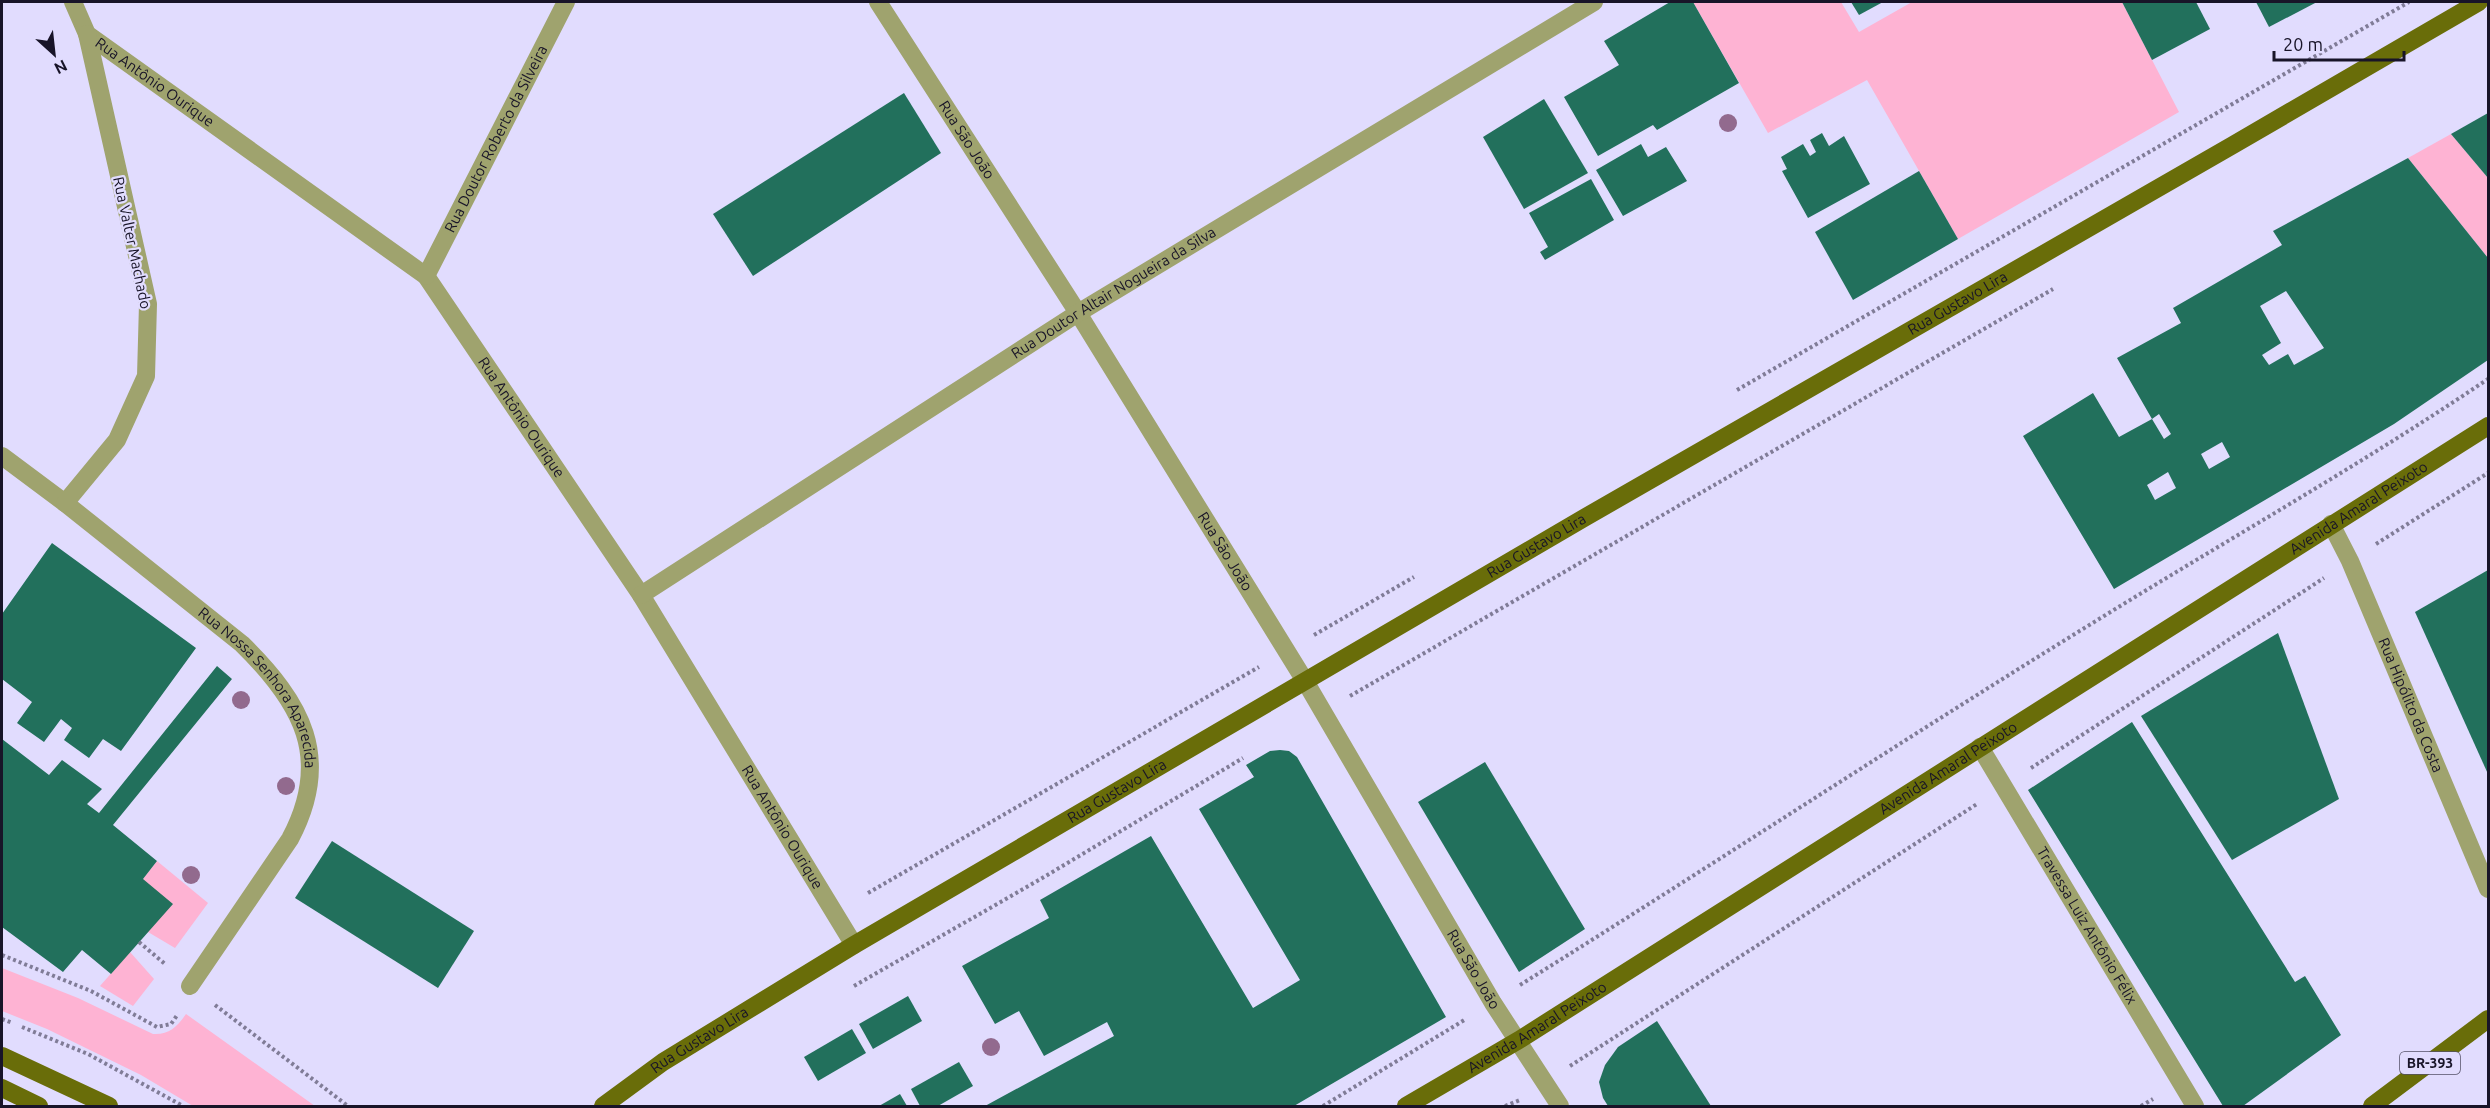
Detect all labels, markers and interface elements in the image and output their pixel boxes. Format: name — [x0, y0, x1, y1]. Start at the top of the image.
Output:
north arrow — [24, 24, 84, 84]
scale bar — [2274, 24, 2404, 62]
street label: Rua Antônio Ourique — [92, 34, 218, 130]
text: 20 m — [2283, 34, 2323, 54]
street label: Rua Doutor Roberto da Silveira — [441, 42, 550, 235]
text: N — [51, 57, 70, 78]
street label: Rua São João — [936, 97, 999, 182]
street label: Rua Valter Machado — [110, 175, 155, 311]
street label: Rua Doutor Altair Nogueira da Silva — [1008, 223, 1219, 362]
street label: Rua Gustavo Lira — [1905, 268, 2010, 338]
street label: Rua Antônio Ourique — [475, 354, 568, 481]
street label: Avenida Amaral Peixoto — [2286, 457, 2431, 557]
street label: Rua São João — [1195, 509, 1256, 594]
street label: Rua Gustavo Lira — [1484, 510, 1589, 581]
street label: Rua Nossa Senhora Aparecida — [195, 604, 319, 768]
street label: Rua Hipólito da Costa — [2375, 635, 2447, 775]
street label: Avenida Amaral Peixoto — [1876, 718, 2020, 818]
street label: Rua Gustavo Lira — [1064, 755, 1169, 826]
street label: Rua Antônio Ourique — [739, 762, 827, 892]
street label: Travessa Luiz Antônio Félix — [2034, 844, 2141, 1007]
street label: Rua São João — [1444, 926, 1504, 1012]
street label: Avenida Amaral Peixoto — [1465, 978, 1610, 1076]
street label: Rua Gustavo Lira — [647, 1003, 751, 1076]
road number: BR-393 — [2400, 1052, 2460, 1074]

